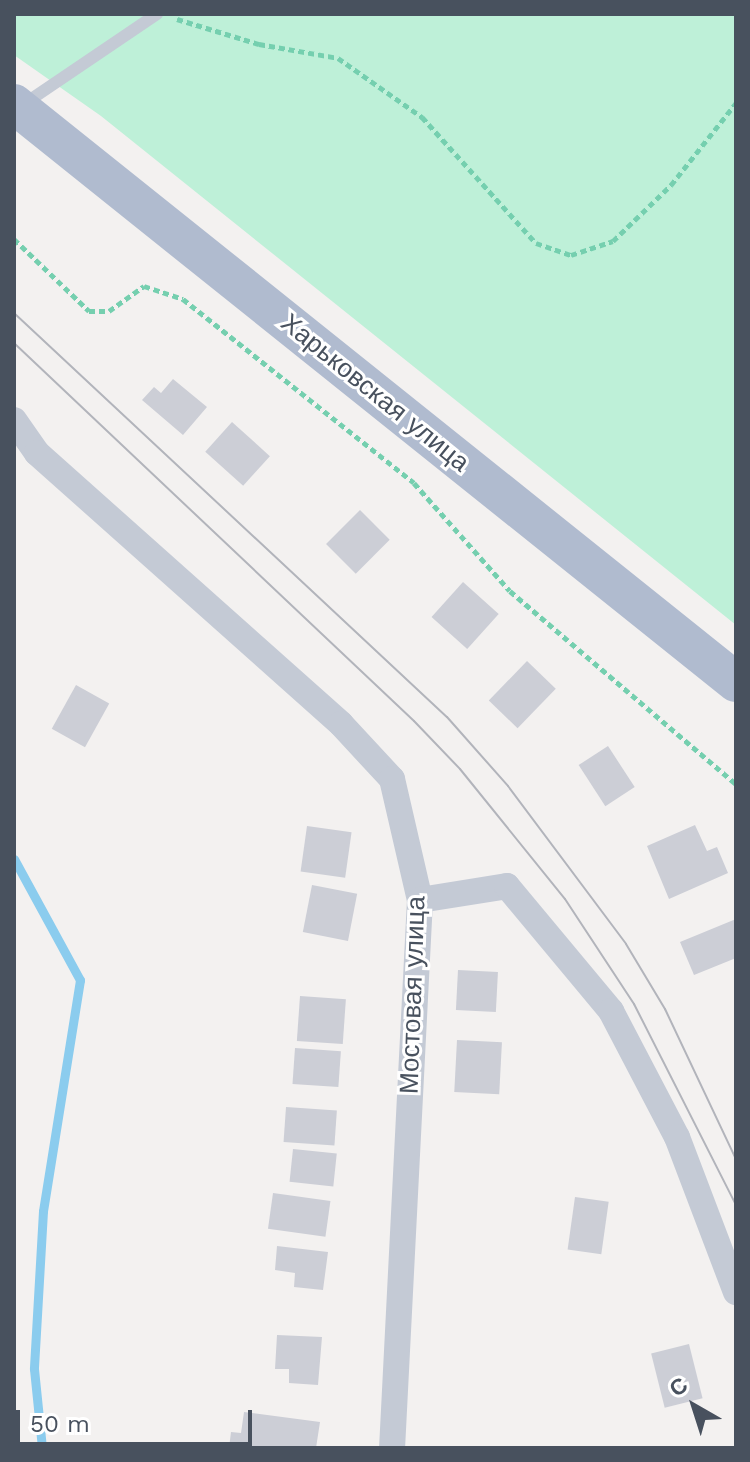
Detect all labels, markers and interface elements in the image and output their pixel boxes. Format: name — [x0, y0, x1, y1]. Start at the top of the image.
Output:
street label: Харьковская улица — [275, 307, 475, 479]
street label: Мостовая улица — [394, 896, 432, 1094]
north arrow — [654, 1366, 734, 1446]
text: С — [665, 1372, 693, 1402]
scale bar — [20, 1394, 256, 1444]
text: 50 m — [30, 1410, 90, 1438]

